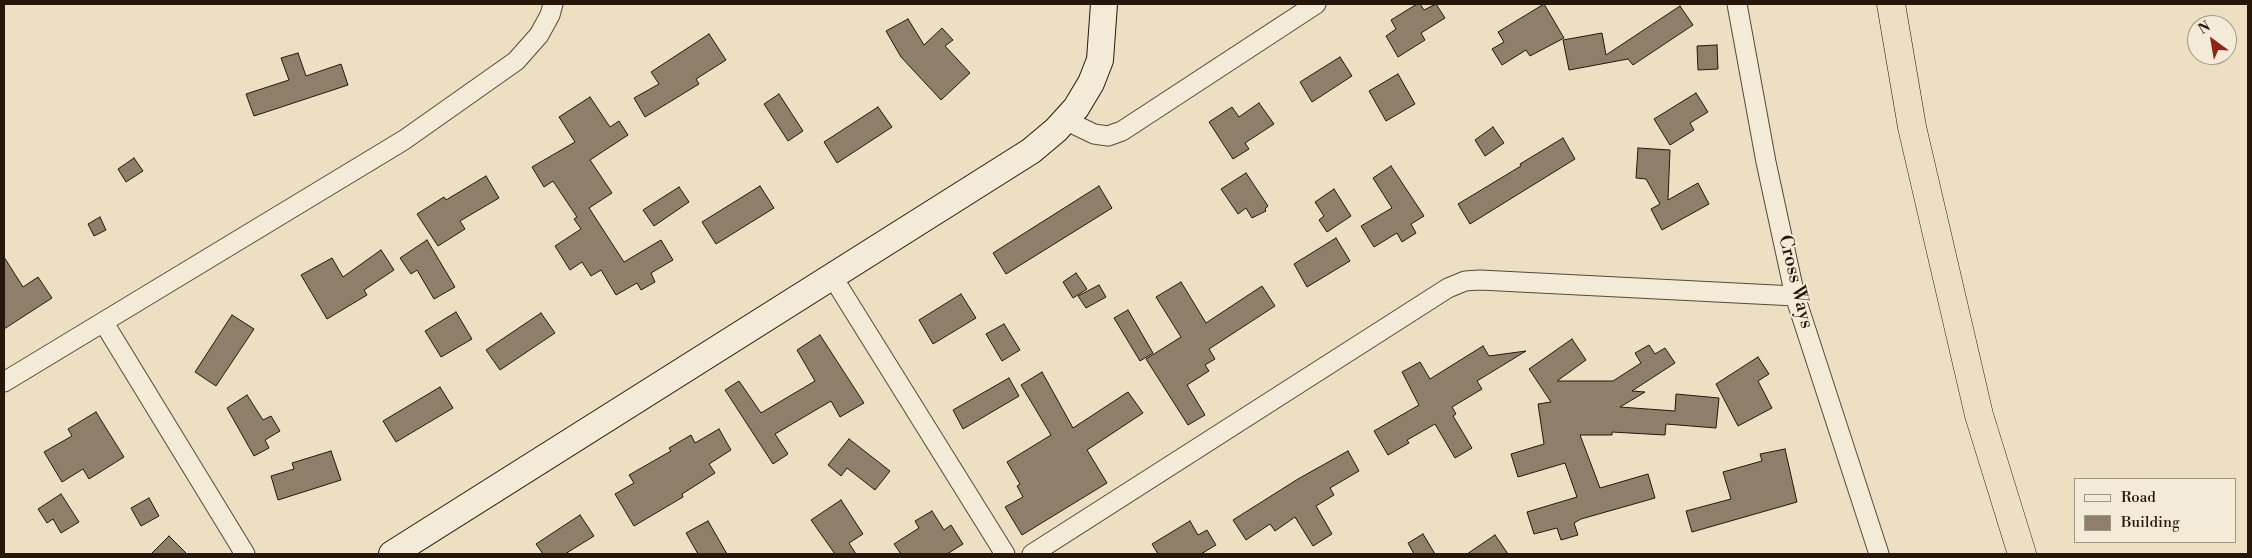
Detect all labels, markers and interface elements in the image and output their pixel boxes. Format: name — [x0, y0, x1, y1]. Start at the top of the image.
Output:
north arrow — [2187, 15, 2237, 65]
text: N — [2195, 18, 2214, 39]
street label: Cross Ways — [1772, 233, 1818, 331]
legend — [2074, 478, 2237, 543]
text: Road — [2121, 488, 2156, 507]
text: Building — [2121, 513, 2180, 532]

